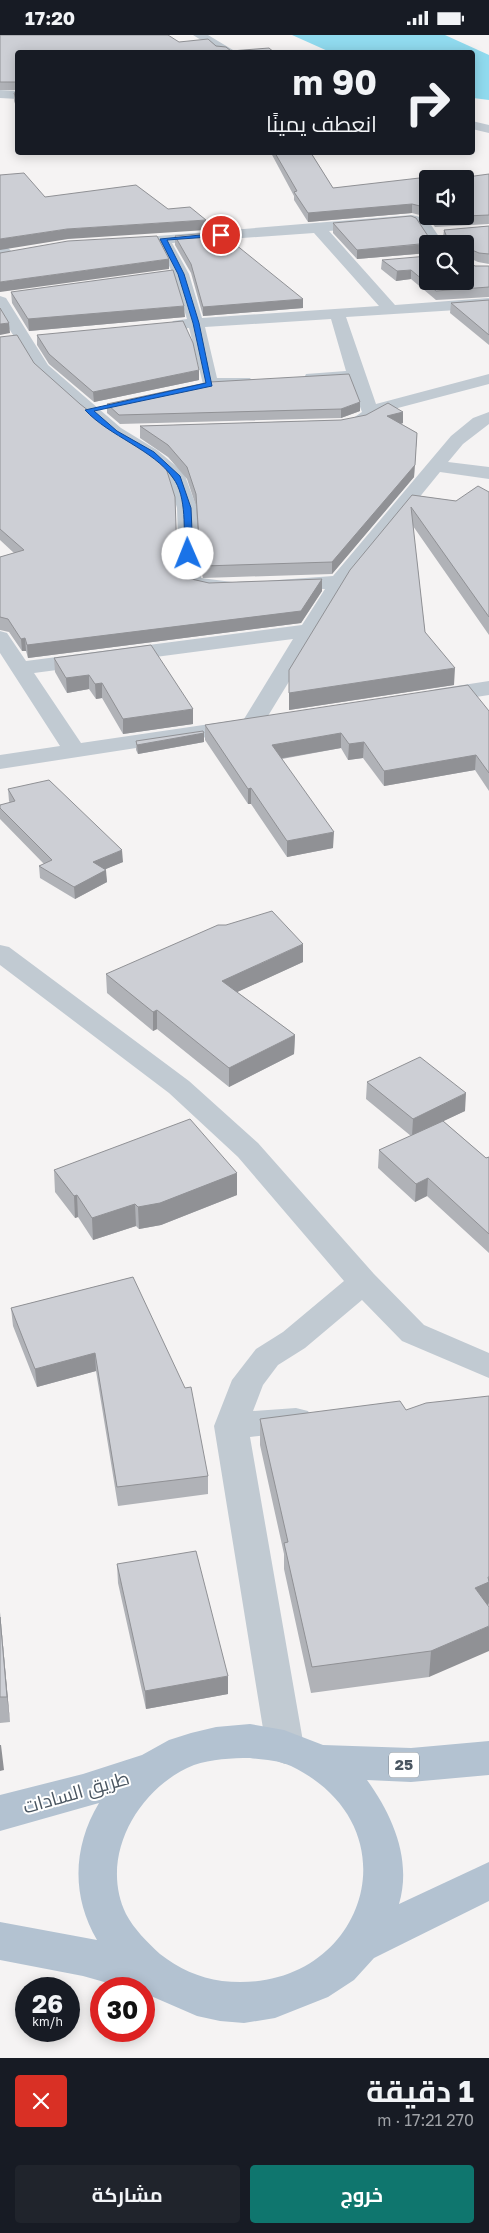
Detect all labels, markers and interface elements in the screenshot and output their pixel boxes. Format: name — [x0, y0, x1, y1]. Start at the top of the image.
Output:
text: 17:20 — [25, 6, 75, 29]
text: 90 m — [293, 61, 377, 103]
icon: right — [395, 70, 460, 135]
text: انعطف يمينًا — [266, 110, 377, 137]
map controls — [419, 170, 474, 290]
button: sound — [419, 170, 474, 225]
pin — [200, 214, 242, 256]
icon: arrive — [207, 221, 235, 249]
button: search — [419, 235, 474, 290]
position arrow — [161, 527, 213, 579]
road number: 25 — [389, 1753, 419, 1777]
street label: طريق السادات — [20, 1765, 132, 1820]
speed limit sign: 30 — [90, 1977, 155, 2042]
text: 26 — [32, 1988, 63, 2019]
text: km/h — [32, 2014, 63, 2029]
text: 1 دقيقة — [366, 2073, 474, 2109]
button: close — [15, 2075, 67, 2127]
text: 270 m · 17:21 — [377, 2110, 474, 2130]
button: مشاركة — [15, 2165, 240, 2223]
button: خروج — [250, 2165, 474, 2223]

